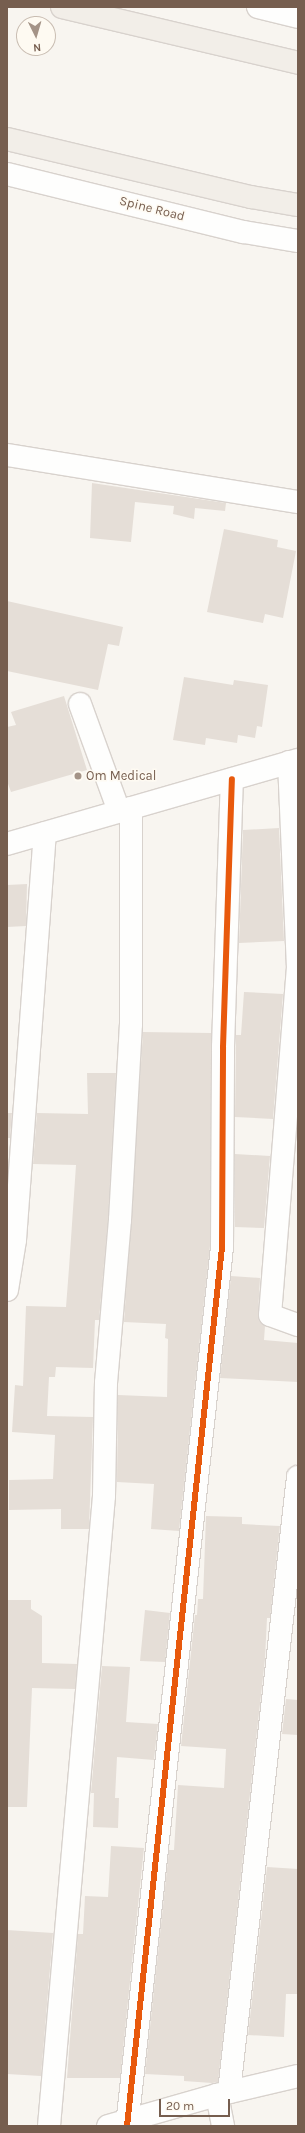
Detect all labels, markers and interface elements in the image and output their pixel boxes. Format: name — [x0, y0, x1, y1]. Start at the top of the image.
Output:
north arrow — [16, 16, 56, 56]
text: N — [33, 41, 42, 54]
street label: Spine Road — [118, 193, 186, 225]
place label: Om Medical — [86, 768, 156, 784]
marker: Om Medical — [73, 771, 83, 781]
scale bar — [161, 2091, 232, 2117]
text: 20 m — [166, 2099, 194, 2113]

